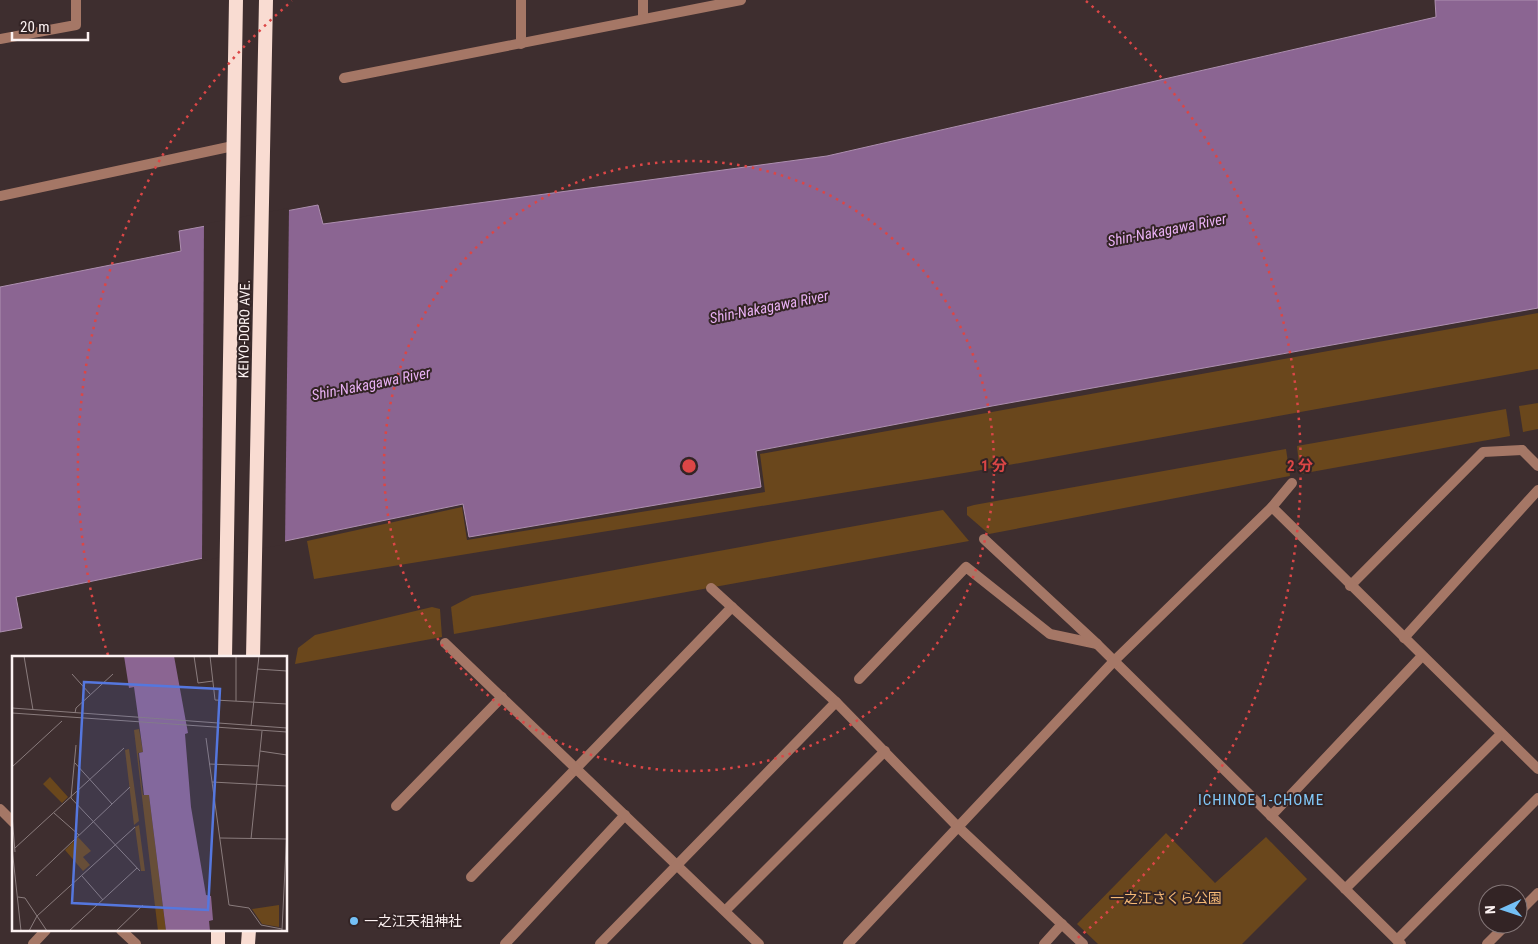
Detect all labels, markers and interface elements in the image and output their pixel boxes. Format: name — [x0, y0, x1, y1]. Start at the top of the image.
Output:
scale bar — [12, 10, 89, 42]
text: 20 m — [20, 18, 50, 36]
water label: Shin-Nakagawa River — [1106, 210, 1228, 250]
street label: KEIYO-DORO AVE. — [235, 280, 253, 378]
water label: Shin-Nakagawa River — [708, 287, 830, 327]
water label: Shin-Nakagawa River — [310, 364, 432, 404]
centre of rings — [680, 457, 698, 475]
text: 1 分 — [981, 457, 1007, 475]
text: 2 分 — [1287, 457, 1313, 475]
inset map — [12, 656, 288, 932]
district label: ICHINOE 1-CHOME — [1198, 791, 1324, 809]
north arrow — [1478, 884, 1528, 934]
park label: 一之江さくら公園 — [1110, 890, 1222, 906]
text: N — [1482, 905, 1498, 914]
place label: 一之江天祖神社 — [364, 913, 462, 929]
marker: 一之江天祖神社 — [348, 915, 360, 927]

